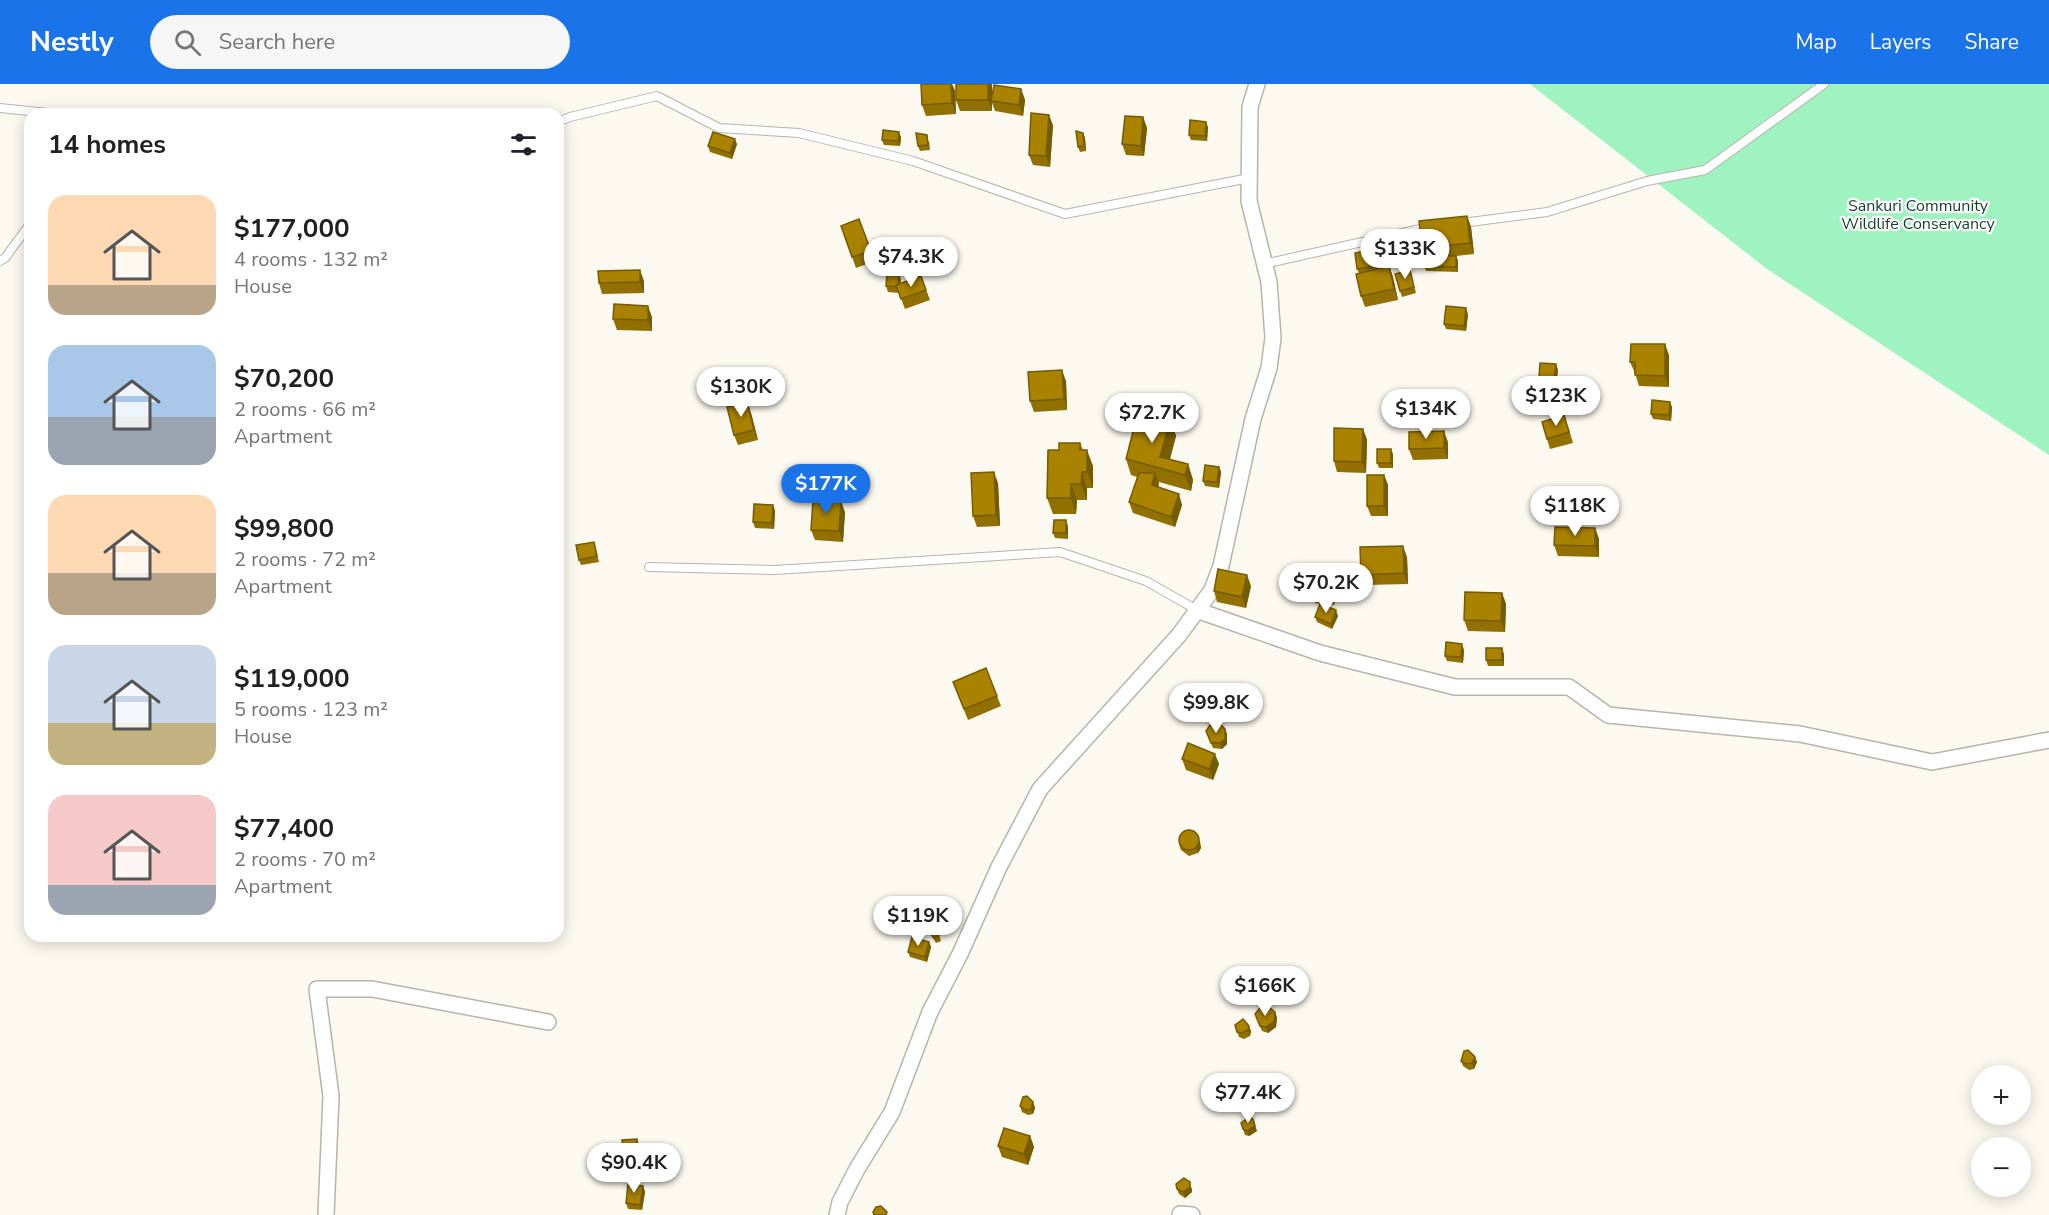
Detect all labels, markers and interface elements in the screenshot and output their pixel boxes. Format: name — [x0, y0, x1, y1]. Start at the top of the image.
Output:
search box — [150, 15, 570, 69]
text: Nestly — [30, 23, 114, 61]
icon: search — [171, 26, 204, 59]
text: Search here — [219, 27, 335, 57]
text: Map — [1795, 28, 1837, 56]
text: Layers — [1870, 28, 1931, 56]
text: Share — [1964, 28, 2019, 56]
text: 14 homes — [48, 127, 166, 162]
icon: filters — [507, 128, 540, 161]
park label: Sankuri Community Wildlife Conservancy — [1841, 195, 1995, 235]
text: $177,000 — [234, 211, 350, 246]
icon: home — [96, 219, 168, 291]
pin: $133K — [1363, 229, 1447, 280]
text: $133K — [1374, 235, 1436, 262]
pin: $74.3K — [862, 237, 960, 288]
text: $74.3K — [878, 243, 944, 270]
text: 4 rooms · 132 m² — [234, 246, 388, 273]
text: House — [234, 273, 292, 300]
text: $70,200 — [234, 361, 334, 396]
pin: $130K — [699, 367, 783, 418]
icon: home — [96, 369, 168, 441]
text: $130K — [710, 373, 772, 400]
pin: $123K — [1514, 376, 1598, 427]
text: $123K — [1525, 382, 1587, 409]
pin: $134K — [1384, 389, 1468, 440]
pin: $72.7K — [1103, 393, 1201, 444]
text: $134K — [1395, 395, 1457, 422]
text: 2 rooms · 66 m² — [234, 396, 376, 423]
text: $72.7K — [1119, 399, 1185, 426]
text: Apartment — [234, 423, 332, 450]
pin: $177K — [784, 464, 868, 515]
text: $177K — [795, 470, 857, 497]
pin: $118K — [1533, 486, 1617, 537]
text: $118K — [1544, 492, 1606, 519]
text: $99,800 — [234, 511, 334, 546]
icon: home — [96, 519, 168, 591]
text: 2 rooms · 72 m² — [234, 546, 376, 573]
pin: $70.2K — [1277, 563, 1375, 614]
text: $70.2K — [1293, 569, 1359, 596]
text: Apartment — [234, 573, 332, 600]
text: $119,000 — [234, 661, 350, 696]
icon: home — [96, 669, 168, 741]
pin: $99.8K — [1167, 683, 1265, 734]
text: $99.8K — [1183, 689, 1249, 716]
text: 5 rooms · 123 m² — [234, 696, 388, 723]
text: House — [234, 723, 292, 750]
text: $77,400 — [234, 811, 334, 846]
icon: home — [96, 819, 168, 891]
text: 2 rooms · 70 m² — [234, 846, 376, 873]
text: Apartment — [234, 873, 332, 900]
pin: $119K — [876, 896, 960, 947]
text: $119K — [887, 902, 949, 929]
pin: $166K — [1223, 966, 1307, 1017]
text: $166K — [1234, 972, 1296, 999]
map controls — [1971, 1065, 2031, 1197]
button: + — [1971, 1065, 2031, 1125]
pin: $77.4K — [1199, 1073, 1297, 1124]
text: $77.4K — [1215, 1079, 1281, 1106]
button: − — [1971, 1137, 2031, 1197]
pin: $90.4K — [585, 1143, 683, 1194]
text: $90.4K — [601, 1149, 667, 1176]

